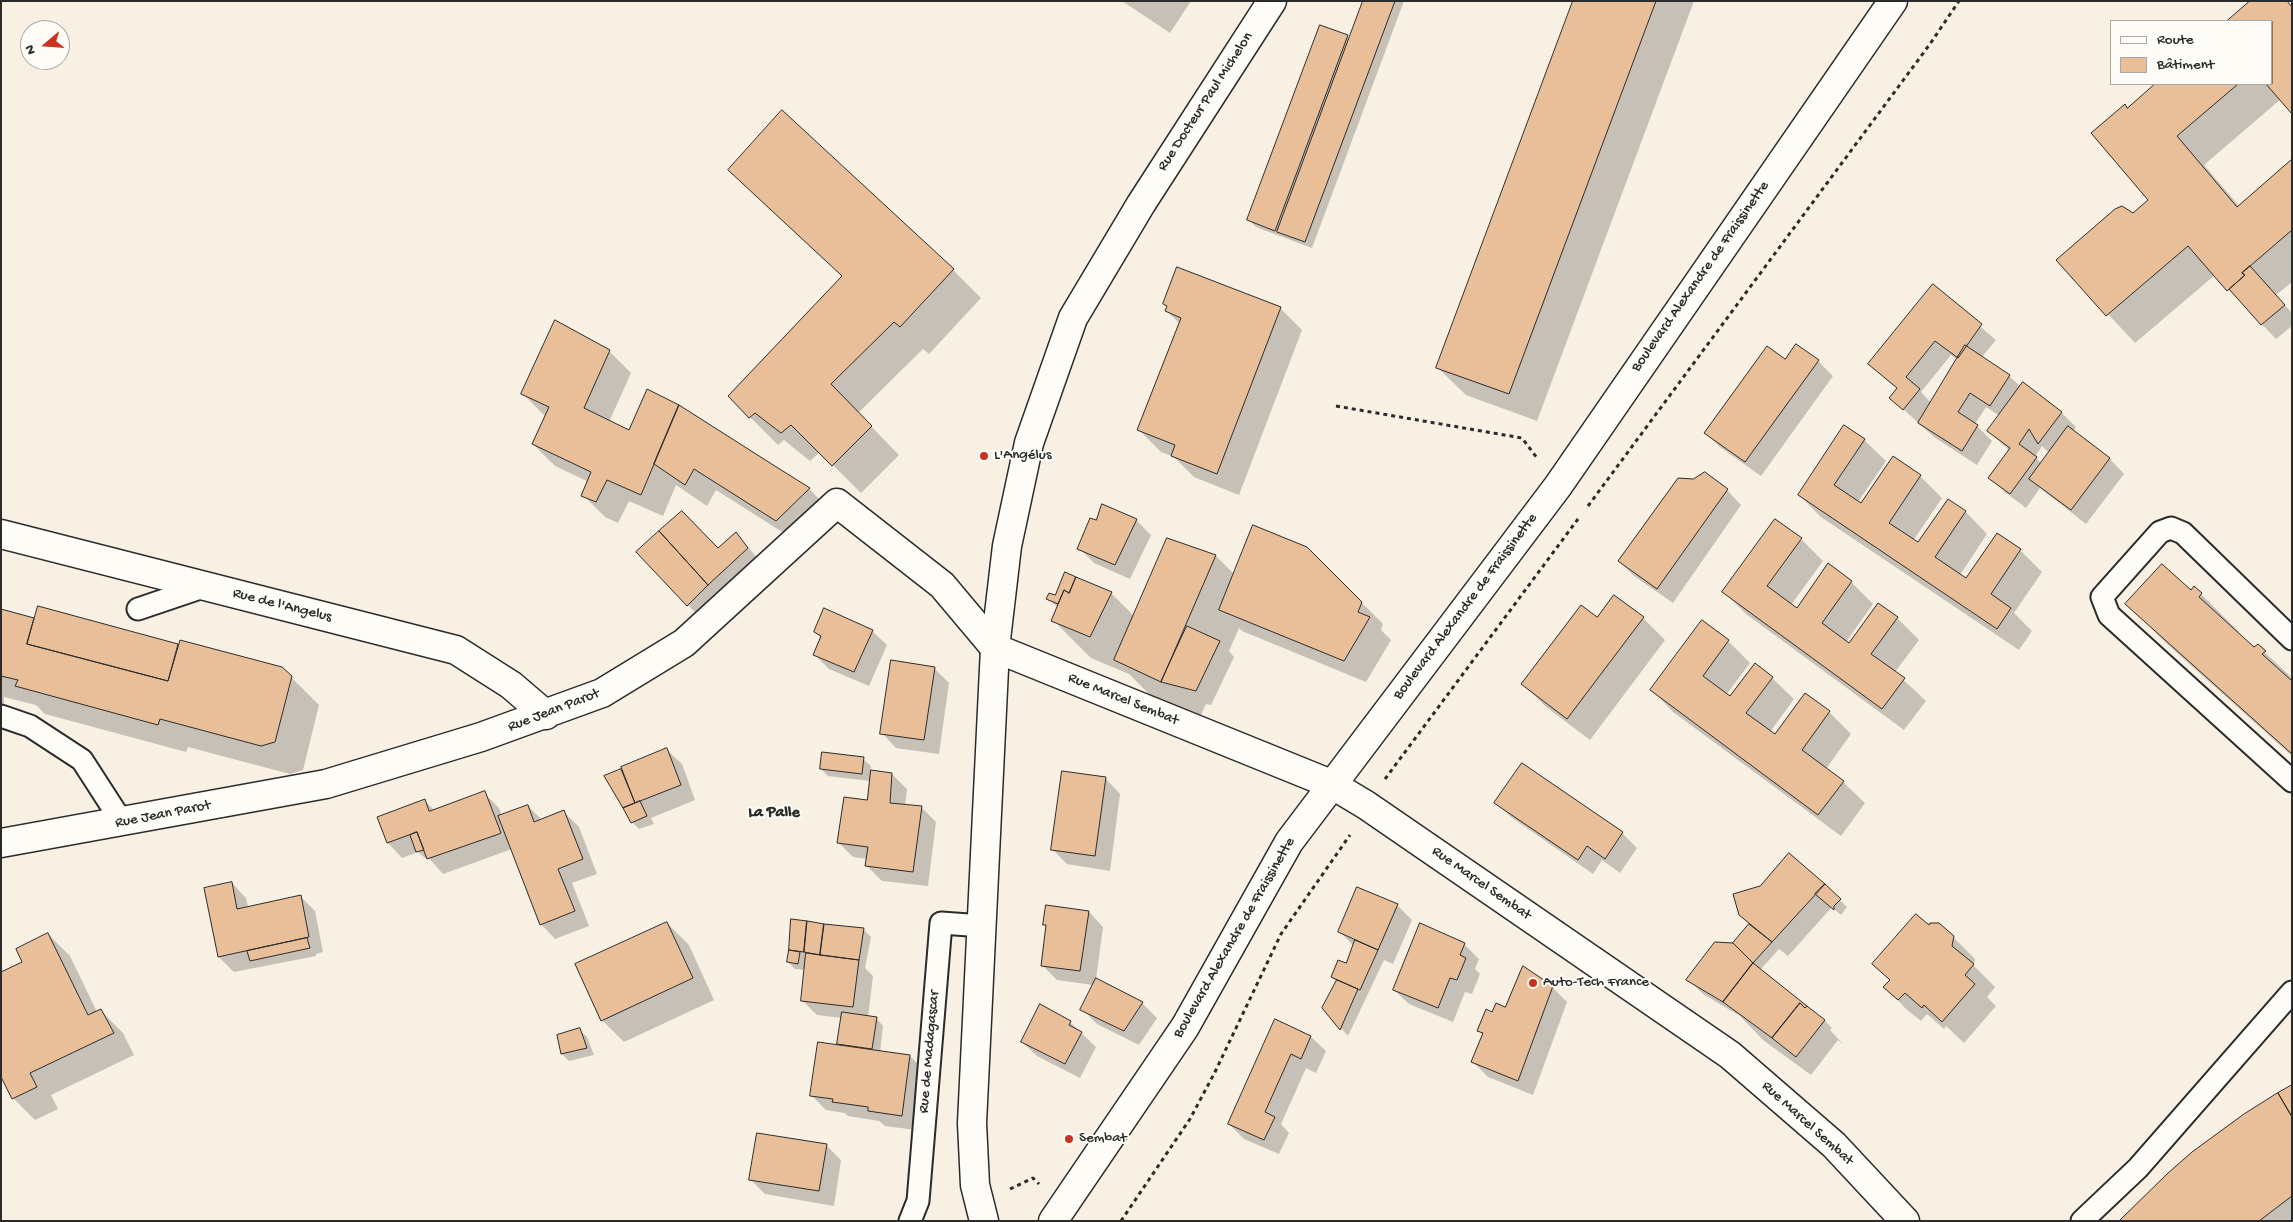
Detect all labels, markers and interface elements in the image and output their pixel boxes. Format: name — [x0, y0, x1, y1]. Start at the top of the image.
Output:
north arrow — [20, 20, 70, 70]
legend — [2110, 20, 2273, 85]
street label: Rue Docteur Paul Michelon — [1154, 29, 1258, 175]
text: Route — [2157, 31, 2194, 49]
text: N — [22, 43, 41, 56]
text: Bâtiment — [2157, 56, 2214, 74]
street label: Boulevard Alexandre de Fraissinette — [1628, 178, 1774, 376]
place label: L'Angélus — [994, 447, 1051, 465]
marker: L'Angélus — [978, 450, 990, 462]
street label: Boulevard Alexandre de Fraissinette — [1390, 510, 1542, 704]
street label: Rue de l'Angelus — [231, 585, 333, 627]
street label: Rue Marcel Sembat — [1065, 670, 1181, 730]
street label: Rue Jean Parot — [506, 685, 602, 737]
street label: Rue Jean Parot — [114, 797, 212, 833]
district label: La Palle — [748, 804, 800, 824]
street label: Boulevard Alexandre de Fraissinette — [1170, 835, 1300, 1041]
street label: Rue Marcel Sembat — [1428, 843, 1534, 925]
place label: Auto-Tech France — [1543, 974, 1649, 992]
marker: Auto-Tech France — [1527, 977, 1539, 989]
street label: Rue de Madagascar — [916, 990, 944, 1114]
street label: Rue Marcel Sembat — [1757, 1078, 1857, 1170]
place label: Sembat — [1079, 1130, 1127, 1148]
marker: Sembat — [1063, 1133, 1075, 1145]

